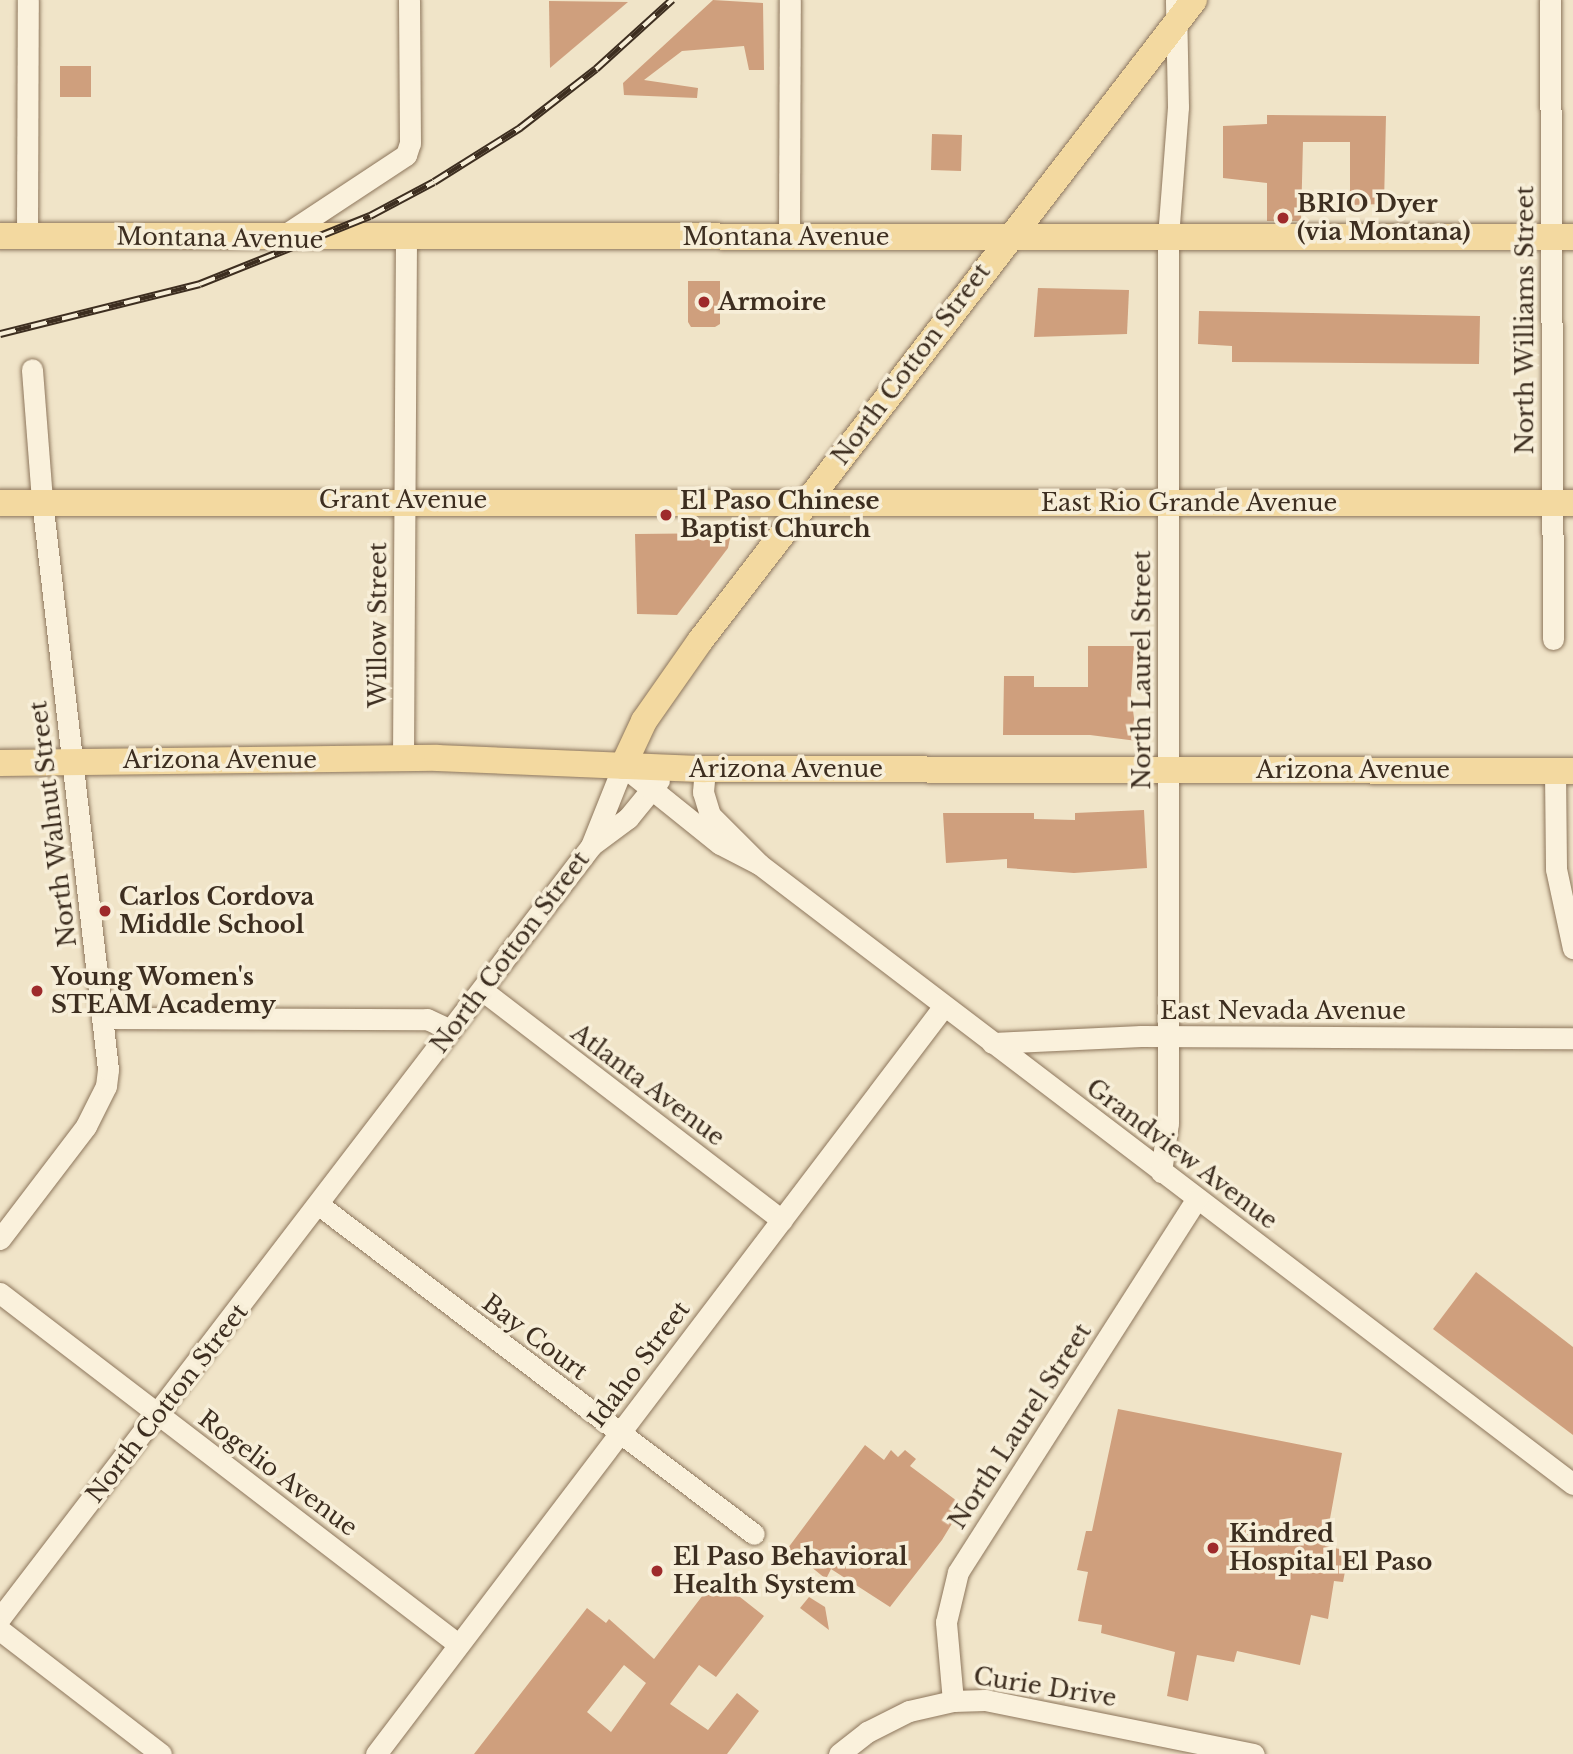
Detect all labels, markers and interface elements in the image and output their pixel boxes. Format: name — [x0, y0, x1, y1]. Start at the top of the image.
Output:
street label: North Williams Street — [1511, 185, 1539, 455]
place label: BRIO Dyer (via Montana) — [1297, 190, 1471, 246]
marker: BRIO Dyer (via Montana) — [1275, 210, 1291, 226]
street label: Montana Avenue — [116, 222, 324, 254]
street label: Montana Avenue — [682, 223, 890, 251]
street label: North Cotton Street — [826, 258, 996, 470]
place label: Armoire — [718, 288, 826, 316]
marker: Armoire — [696, 294, 712, 310]
street label: Grant Avenue — [318, 486, 488, 514]
place label: El Paso Chinese Baptist Church — [680, 487, 880, 543]
street label: East Rio Grande Avenue — [1040, 489, 1338, 517]
marker: El Paso Chinese Baptist Church — [658, 507, 674, 523]
street label: Willow Street — [364, 542, 392, 708]
street label: North Laurel Street — [1128, 550, 1156, 790]
street label: North Walnut Street — [24, 699, 82, 949]
street label: Arizona Avenue — [122, 746, 318, 774]
street label: Arizona Avenue — [688, 755, 884, 783]
street label: Arizona Avenue — [1255, 756, 1451, 784]
street label: North Cotton Street — [425, 846, 595, 1058]
place label: Carlos Cordova Middle School — [119, 883, 314, 939]
marker: Carlos Cordova Middle School — [97, 903, 113, 919]
place label: Young Women's STEAM Academy — [51, 963, 277, 1019]
marker: Young Women's STEAM Academy — [29, 983, 45, 999]
street label: East Nevada Avenue — [1159, 997, 1407, 1025]
street label: Atlanta Avenue — [565, 1018, 731, 1152]
street label: Grandview Avenue — [1080, 1072, 1284, 1236]
street label: Bay Court — [476, 1288, 594, 1386]
street label: Idaho Street — [582, 1295, 696, 1433]
street label: North Cotton Street — [80, 1298, 254, 1508]
street label: North Laurel Street — [943, 1318, 1097, 1534]
street label: Rogelio Avenue — [193, 1404, 363, 1542]
place label: Kindred Hospital El Paso — [1229, 1520, 1432, 1576]
marker: Kindred Hospital El Paso — [1203, 1538, 1223, 1558]
place label: El Paso Behavioral Health System — [673, 1543, 908, 1599]
marker: El Paso Behavioral Health System — [647, 1561, 667, 1581]
street label: Curie Drive — [972, 1661, 1118, 1713]

